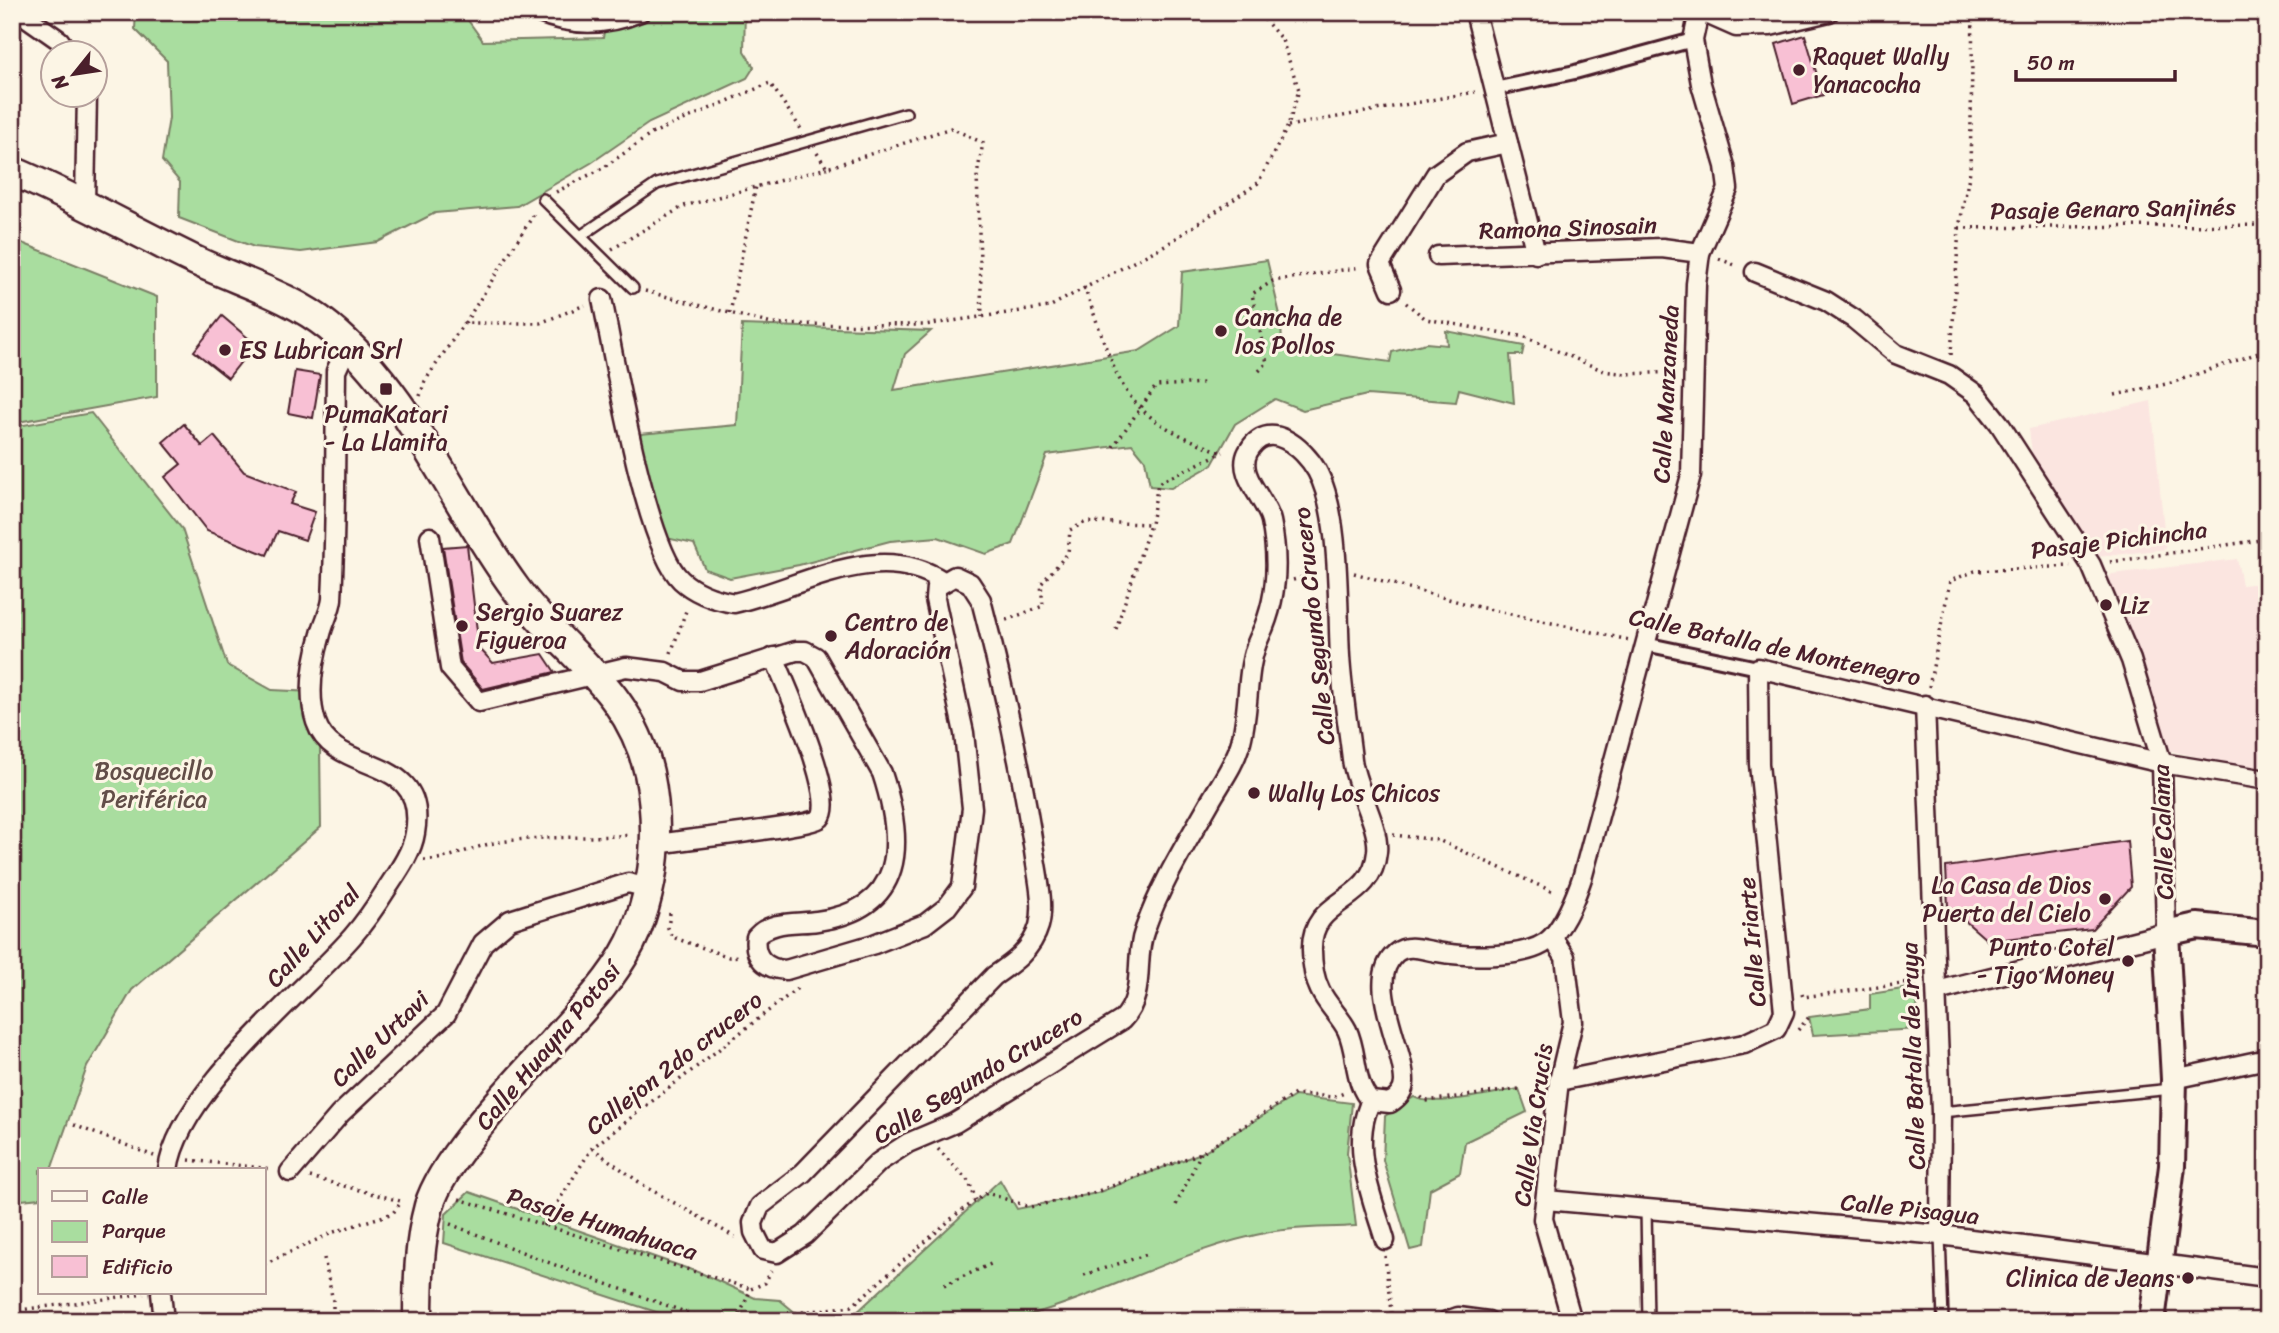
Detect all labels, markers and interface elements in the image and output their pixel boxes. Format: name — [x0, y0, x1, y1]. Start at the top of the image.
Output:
place label: Raquet Wally Yanacocha — [1813, 35, 1950, 105]
north arrow — [38, 38, 108, 108]
scale bar — [2016, 38, 2176, 82]
text: 50 m — [2027, 44, 2075, 82]
marker: Raquet Wally Yanacocha — [1791, 62, 1807, 78]
text: N — [42, 68, 78, 97]
street label: Pasaje Genaro Sanjinés — [1990, 186, 2236, 232]
street label: Ramona Sinosain — [1478, 204, 1658, 252]
place label: Cancha de los Pollos — [1235, 296, 1342, 366]
street label: Calle Manzaneda — [1640, 304, 1692, 484]
marker: Cancha de los Pollos — [1213, 323, 1229, 339]
place label: ES Lubrican Srl — [239, 329, 403, 371]
marker: ES Lubrican Srl — [217, 342, 233, 358]
marker: PumaKatari - La Llamita — [378, 381, 394, 397]
place label: PumaKatari - La Llamita — [324, 393, 449, 463]
street label: Calle Segundo Crucero — [1281, 505, 1347, 747]
street label: Pasaje Pichincha — [2028, 508, 2210, 572]
place label: Liz — [2120, 584, 2150, 626]
place label: Sergio Suarez Figueroa — [476, 591, 624, 661]
street label: Calle Batalla de Montenegro — [1625, 596, 1925, 698]
marker: Liz — [2098, 597, 2114, 613]
place label: Centro de Adoración — [844, 601, 951, 671]
marker: Sergio Suarez Figueroa — [454, 618, 470, 634]
marker: Centro de Adoración — [823, 628, 839, 644]
park label: Bosquecillo Periférica — [95, 750, 213, 820]
street label: Calle Calama — [2140, 763, 2186, 901]
place label: Wally Los Chicos — [1268, 772, 1441, 814]
marker: Wally Los Chicos — [1246, 785, 1262, 801]
place label: La Casa de Dios Puerta del Cielo — [1922, 864, 2091, 934]
street label: Calle Litoral — [255, 874, 372, 997]
street label: Calle Iriarte — [1725, 875, 1779, 1009]
marker: La Casa de Dios Puerta del Cielo — [2097, 891, 2113, 907]
place label: Punto Cotel - Tigo Money — [1976, 926, 2115, 996]
street label: Calle Batalla de Iruya — [1888, 941, 1938, 1170]
street label: Calle Huayna Potosí — [464, 949, 634, 1140]
marker: Punto Cotel - Tigo Money — [2120, 953, 2136, 969]
street label: Calle Urtavi — [320, 979, 441, 1098]
street label: Callejon 2do crucero — [576, 980, 772, 1146]
street label: Calle Segundo Crucero — [865, 996, 1091, 1156]
street label: Calle Via Crucis — [1501, 1041, 1565, 1209]
legend — [38, 1168, 266, 1294]
street label: Pasaje Humahuaca — [502, 1175, 703, 1273]
text: Calle — [102, 1178, 149, 1216]
street label: Calle Pisagua — [1839, 1181, 1981, 1237]
text: Parque — [102, 1212, 166, 1250]
text: Edificio — [102, 1248, 173, 1286]
place label: Clinica de Jeans — [2006, 1257, 2174, 1299]
marker: Clinica de Jeans — [2180, 1270, 2196, 1286]

